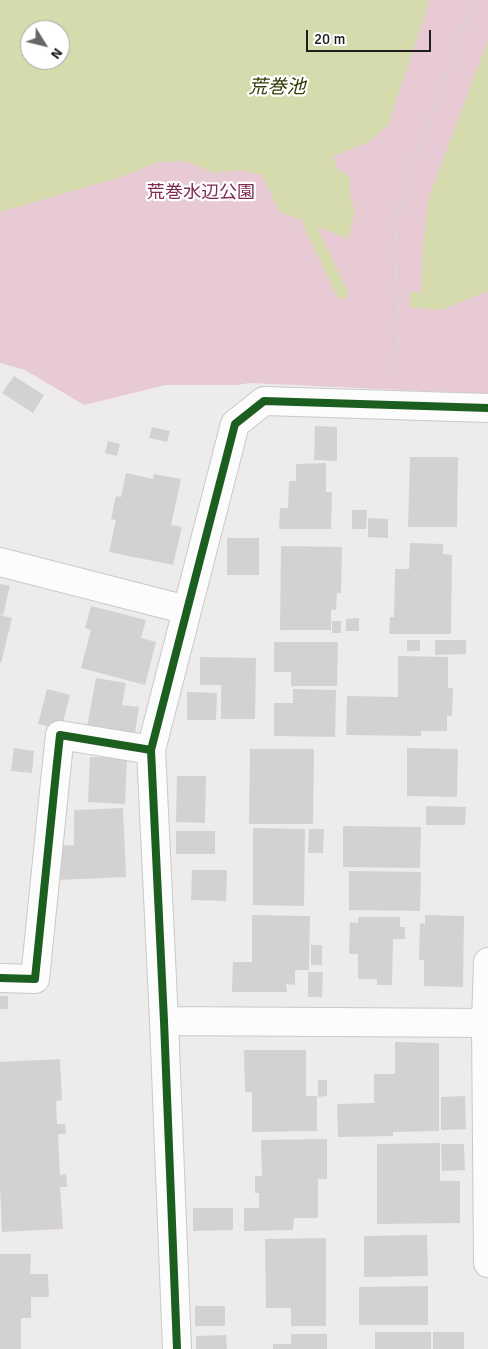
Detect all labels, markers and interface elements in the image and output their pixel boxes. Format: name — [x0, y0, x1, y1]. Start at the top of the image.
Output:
north arrow — [20, 20, 70, 70]
scale bar — [308, 20, 433, 52]
text: 20 m — [314, 30, 345, 48]
text: N — [47, 45, 66, 62]
water label: 荒巻池 — [249, 77, 305, 99]
park label: 荒巻水辺公園 — [147, 182, 255, 204]

